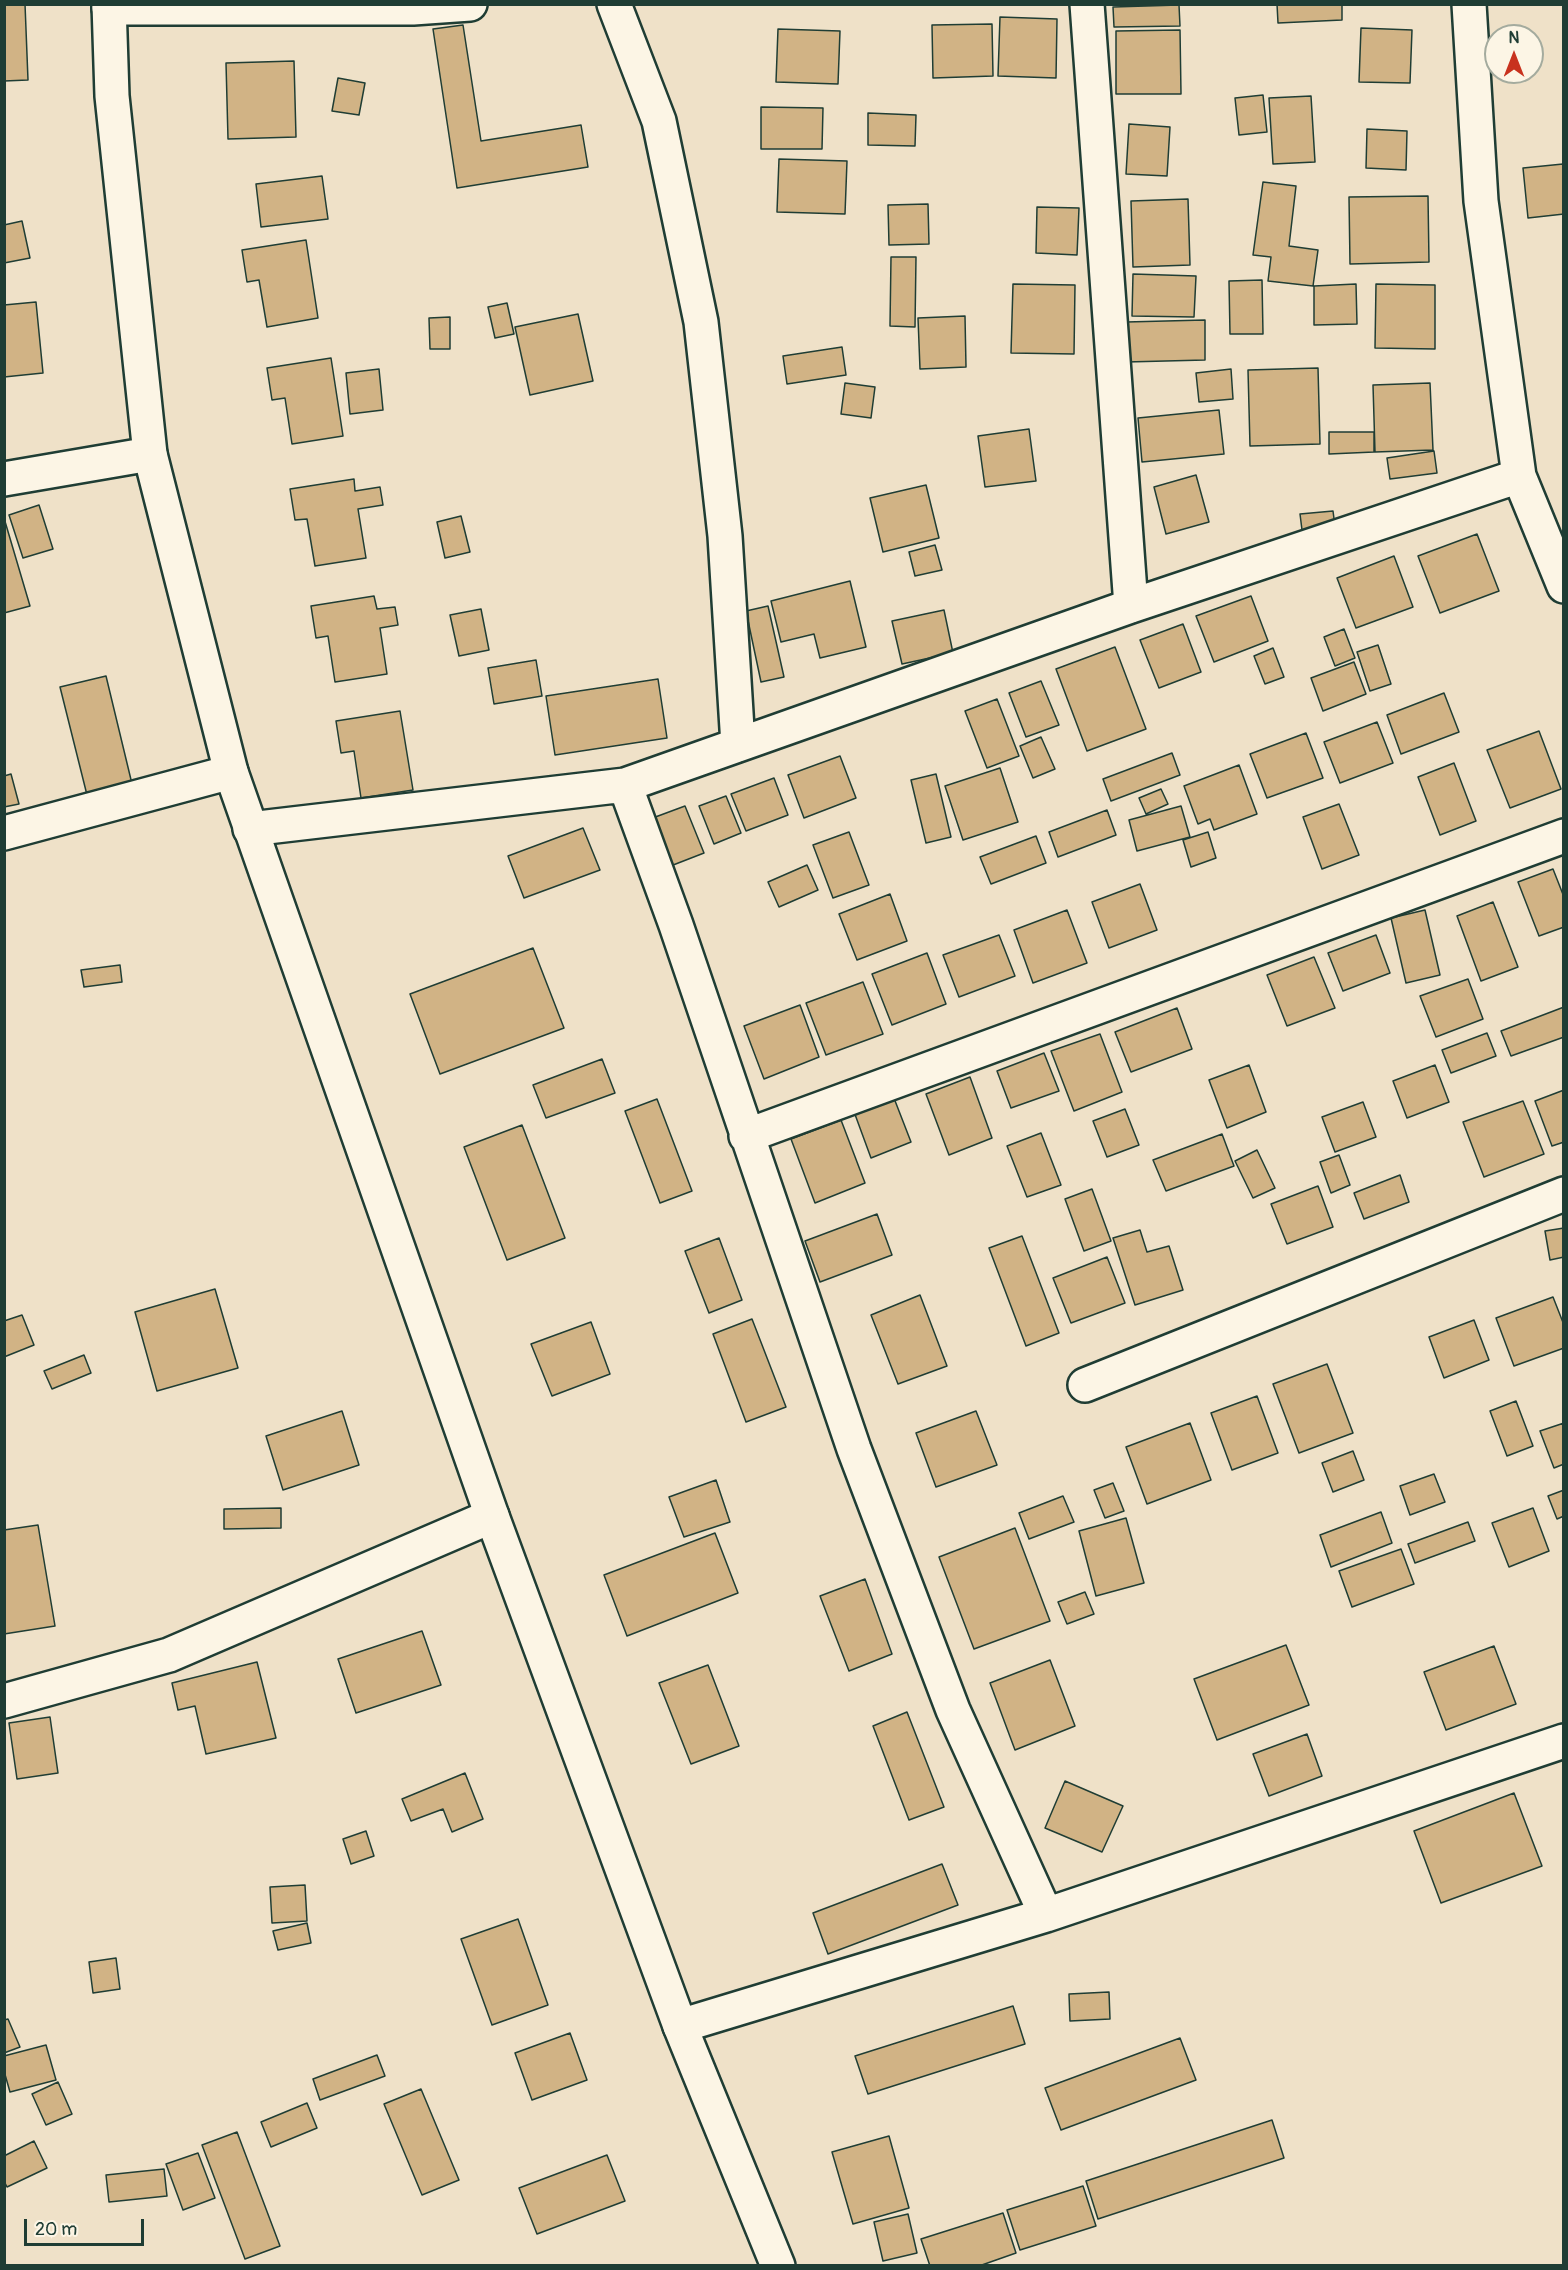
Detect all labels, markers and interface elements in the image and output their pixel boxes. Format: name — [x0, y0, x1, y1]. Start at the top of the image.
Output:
north arrow — [1484, 24, 1544, 84]
text: N — [1509, 28, 1519, 48]
scale bar — [27, 2207, 147, 2245]
text: 20 m — [35, 2218, 77, 2241]

